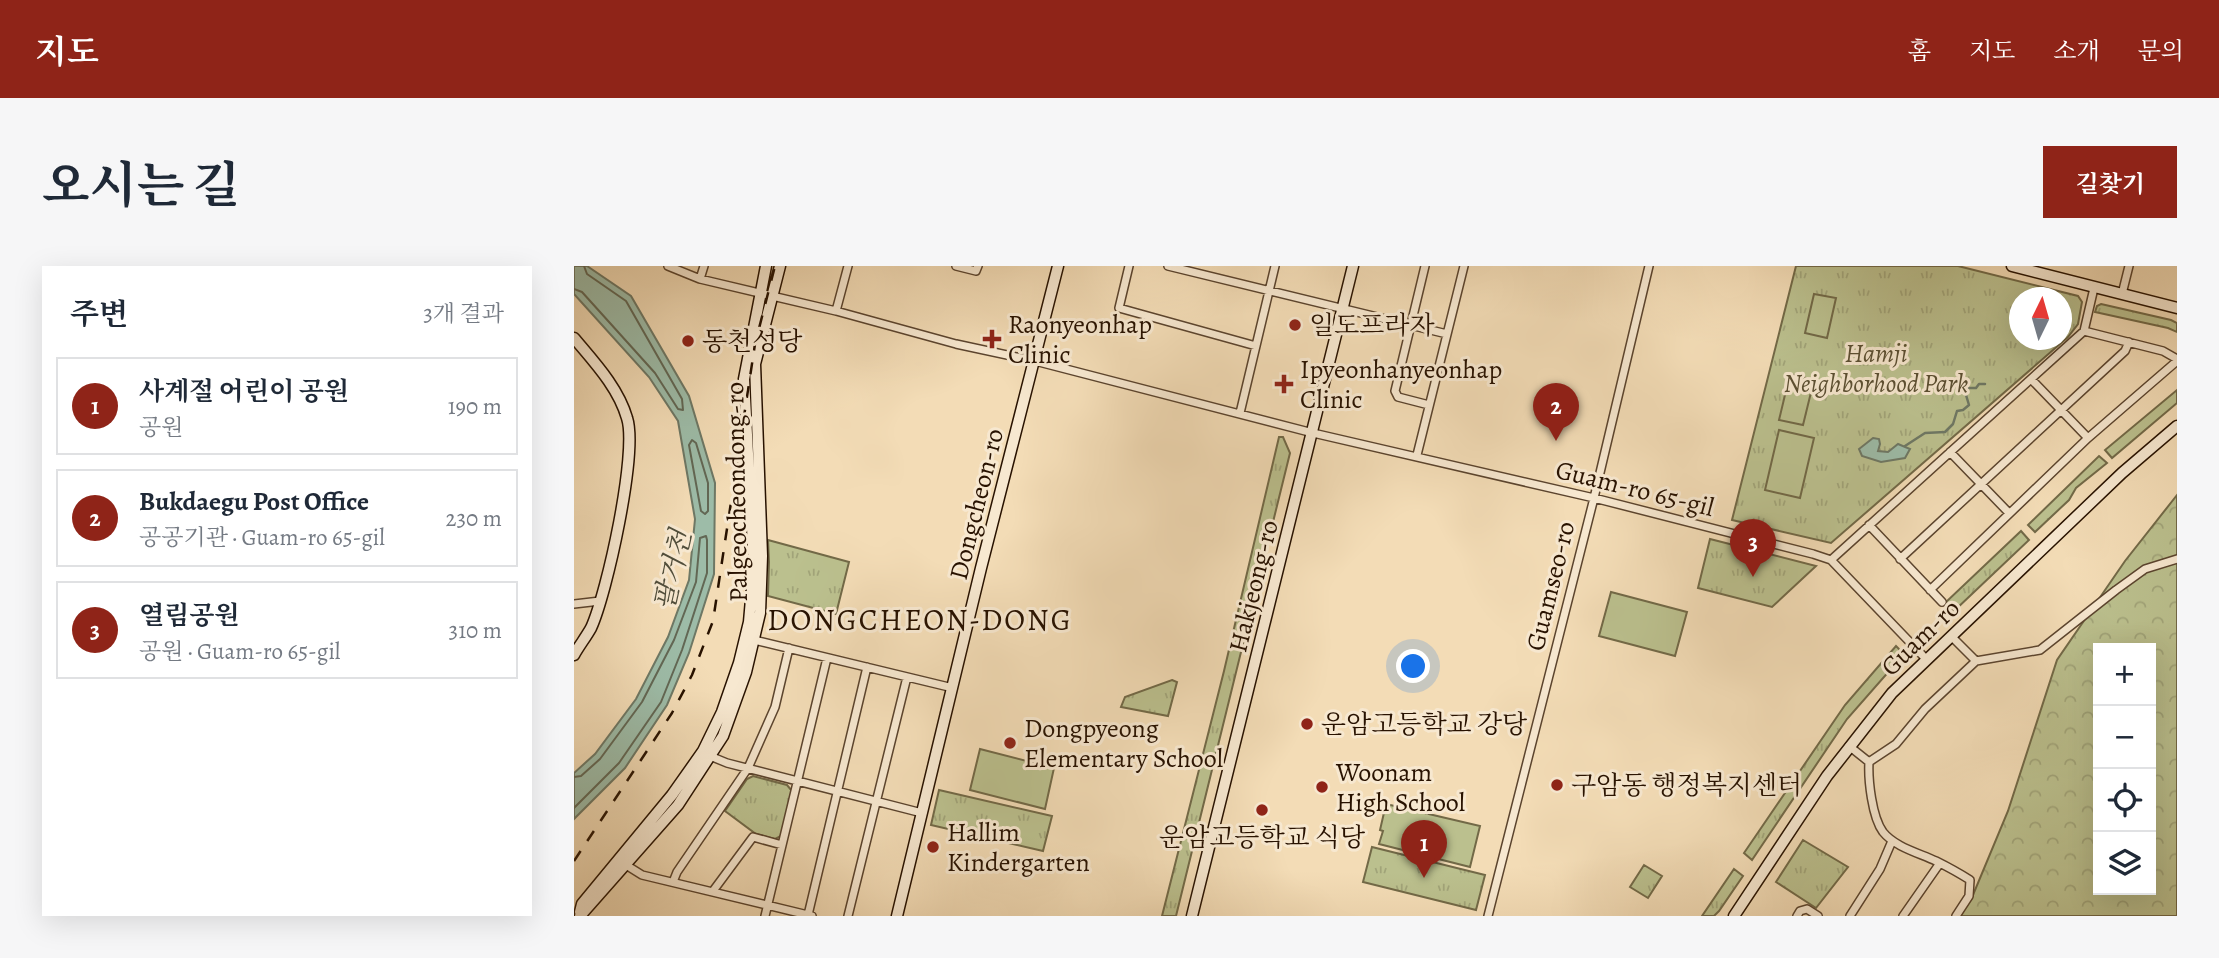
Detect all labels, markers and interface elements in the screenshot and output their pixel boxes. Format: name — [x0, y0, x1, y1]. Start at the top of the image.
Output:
text: 지도 — [35, 29, 99, 74]
text: 홈 — [1908, 35, 1931, 67]
text: 지도 — [1969, 35, 2015, 67]
text: 소개 — [2053, 35, 2100, 67]
text: 문의 — [2138, 35, 2184, 67]
button: 길찾기 — [2043, 146, 2177, 218]
text: 오시는 길 — [42, 152, 240, 219]
north arrow — [2009, 287, 2072, 350]
text: 주변 — [70, 294, 128, 334]
text: 3개 결과 — [423, 298, 504, 329]
place label: Raonyeonhap Clinic — [1008, 307, 1152, 372]
place label: 일도프라자 — [1309, 308, 1435, 343]
marker: 일도프라자 — [1287, 317, 1303, 333]
place label: 동천성당 — [702, 324, 802, 359]
marker: Raonyeonhap Clinic — [982, 329, 1002, 349]
marker: 동천성당 — [680, 333, 696, 349]
park label: Hamji Neighborhood Park — [1784, 336, 1968, 401]
place label: Ipyeonhanyeonhap Clinic — [1300, 352, 1502, 417]
text: 사계절 어린이 공원 — [139, 374, 349, 409]
marker: Ipyeonhanyeonhap Clinic — [1274, 374, 1294, 394]
street label: Palgeocheondong-ro — [717, 381, 756, 602]
pin: 2 — [1533, 383, 1579, 441]
text: 1 — [91, 391, 99, 422]
text: 190 m — [448, 391, 502, 422]
text: 공원 — [139, 412, 183, 443]
street label: Dongcheon-ro — [941, 425, 1012, 583]
street label: Guam-ro 65-gil — [1552, 452, 1718, 525]
text: Bukdaegu Post Office — [139, 484, 369, 519]
text: 2 — [89, 503, 101, 534]
text: 230 m — [446, 503, 502, 534]
street label: Hakjeong-ro — [1220, 516, 1287, 656]
street label: Guamseo-ro — [1518, 518, 1583, 655]
pin: 3 — [1730, 519, 1776, 577]
text: 공공기관 · Guam-ro 65-gil — [139, 522, 385, 553]
water label: 팔거천 — [645, 525, 701, 614]
street label: Guam-ro — [1873, 591, 1967, 684]
text: 열림공원 — [139, 598, 239, 633]
district label: DONGCHEON-DONG — [767, 600, 1073, 640]
text: 3 — [90, 615, 100, 646]
text: 310 m — [449, 615, 502, 646]
text: 공원 · Guam-ro 65-gil — [139, 636, 340, 667]
map controls — [2093, 643, 2156, 895]
button: + — [2093, 643, 2156, 706]
your location — [1396, 649, 1430, 683]
button: − — [2093, 706, 2156, 769]
place label: 운암고등학교 강당 — [1321, 707, 1527, 742]
place label: Dongpyeong Elementary School — [1024, 711, 1223, 776]
marker: 운암고등학교 강당 — [1299, 716, 1315, 732]
marker: Dongpyeong Elementary School — [1002, 735, 1018, 751]
place label: Woonam High School — [1335, 755, 1465, 820]
place label: 구암동 행정복지센터 — [1571, 768, 1802, 803]
button: locate — [2093, 769, 2156, 832]
marker: 구암동 행정복지센터 — [1549, 777, 1565, 793]
marker: Woonam High School — [1314, 779, 1330, 795]
marker: 운암고등학교 식당 — [1254, 802, 1270, 818]
place label: Hallim Kindergarten — [947, 815, 1090, 880]
place label: 운암고등학교 식당 — [1159, 820, 1365, 855]
pin: 1 — [1401, 820, 1447, 878]
button: layers — [2093, 832, 2156, 895]
marker: Hallim Kindergarten — [925, 839, 941, 855]

